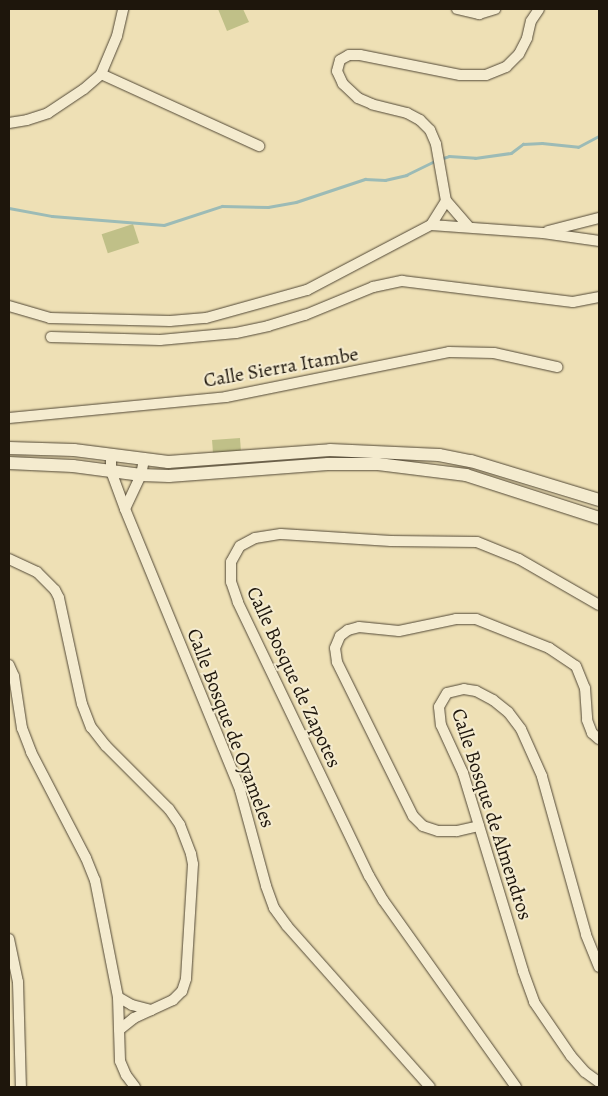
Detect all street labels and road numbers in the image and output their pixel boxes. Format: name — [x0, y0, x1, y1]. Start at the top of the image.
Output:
street label: Calle Sierra Itambe — [202, 342, 360, 392]
street label: Calle Bosque de Zapotes — [242, 583, 346, 771]
street label: Calle Bosque de Oyameles — [182, 625, 280, 831]
street label: Calle Bosque de Almendros — [446, 705, 538, 923]

